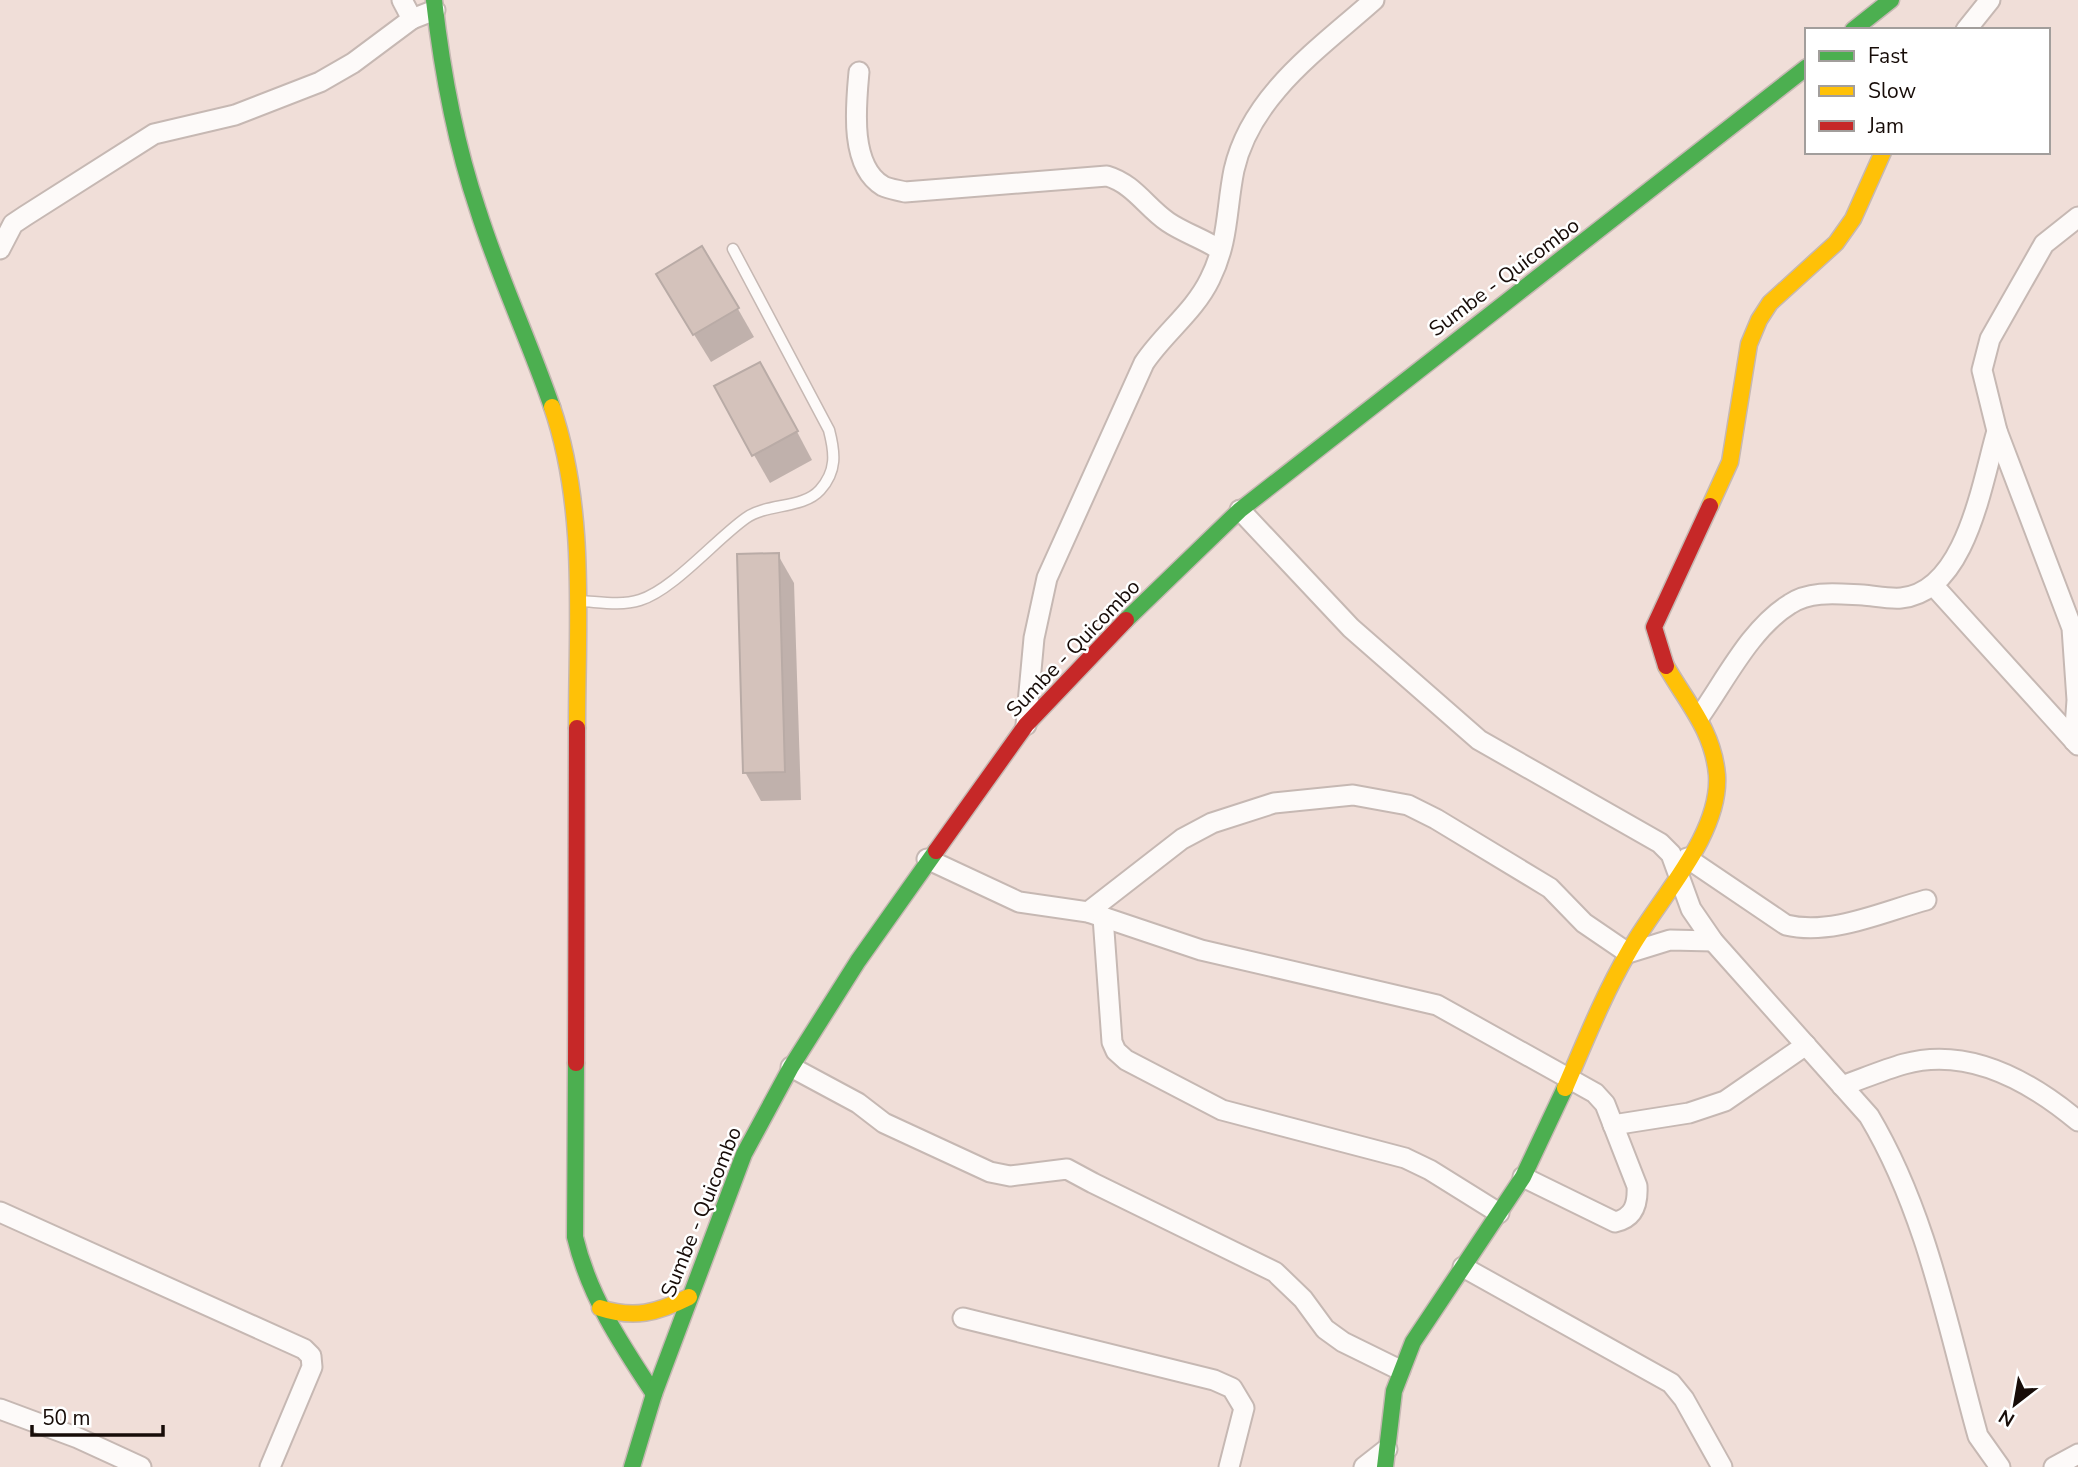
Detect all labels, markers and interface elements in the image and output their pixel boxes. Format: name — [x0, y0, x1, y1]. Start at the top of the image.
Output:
legend — [1805, 28, 2050, 154]
text: Fast — [1868, 42, 1908, 70]
text: Slow — [1868, 77, 1917, 105]
text: Jam — [1867, 112, 1904, 140]
street label: Sumbe - Quicombo — [1423, 211, 1585, 343]
street label: Sumbe - Quicombo — [1000, 573, 1146, 723]
street label: Sumbe - Quicombo — [654, 1123, 748, 1301]
north arrow — [1980, 1369, 2050, 1439]
scale bar — [32, 1394, 163, 1438]
text: N — [1994, 1403, 2020, 1433]
text: 50 m — [42, 1404, 91, 1432]

